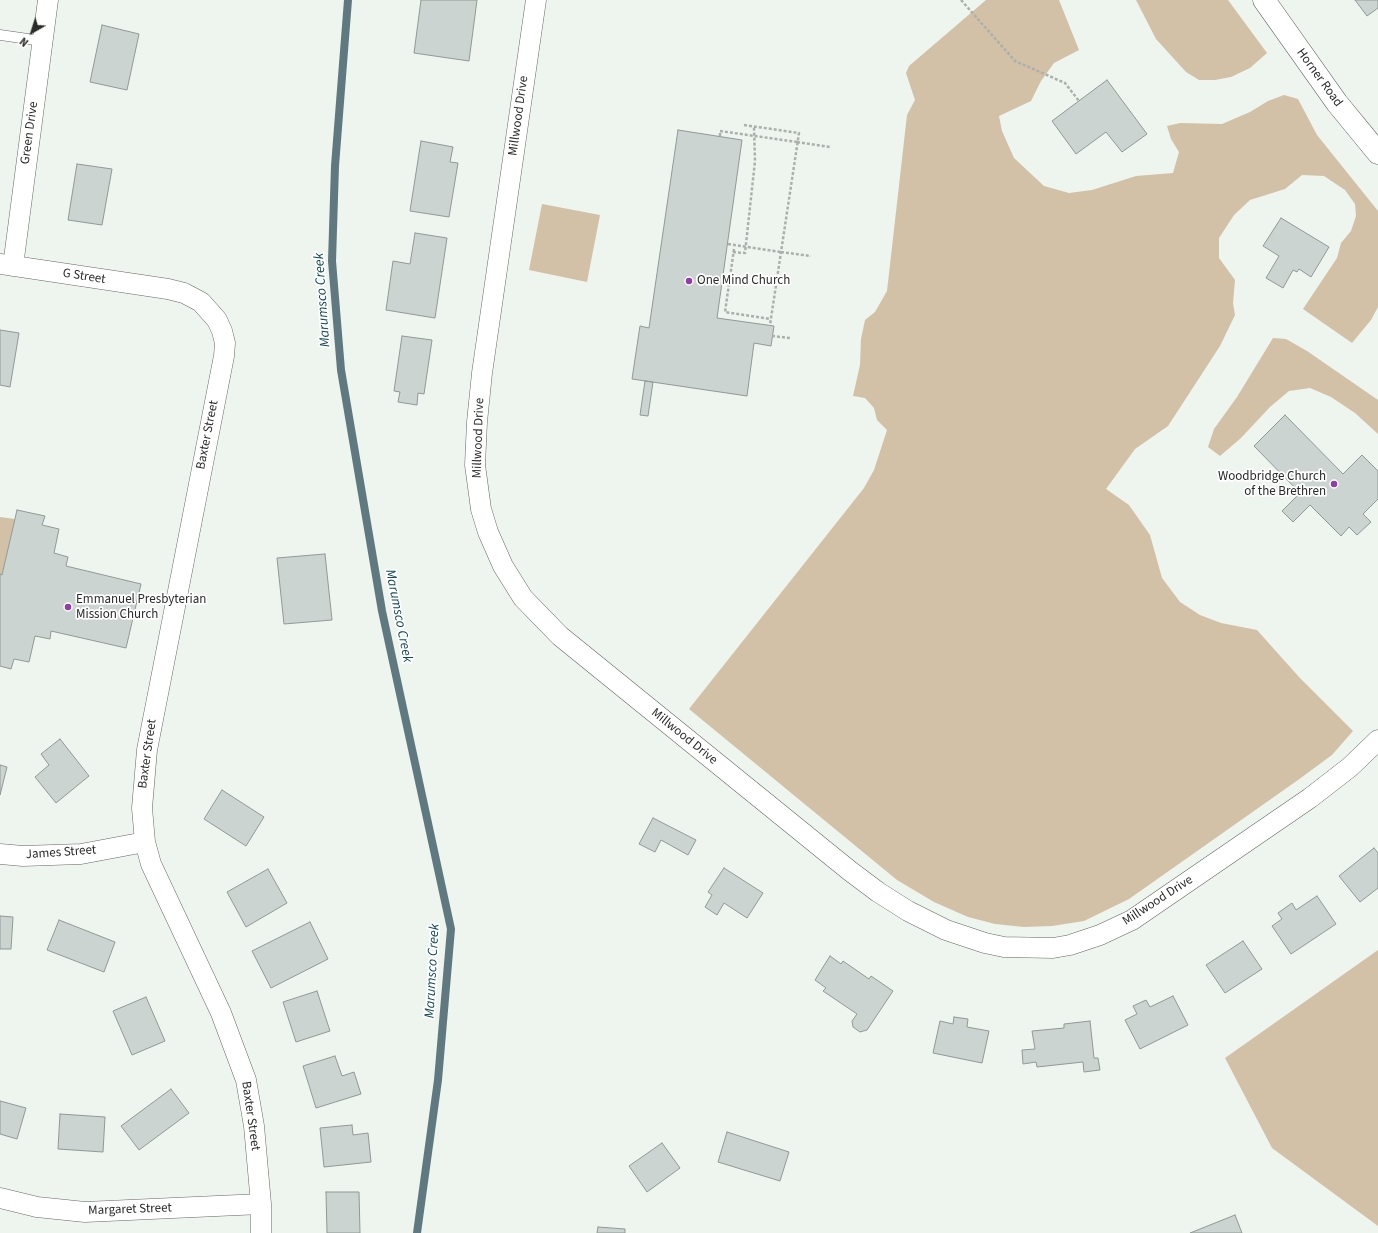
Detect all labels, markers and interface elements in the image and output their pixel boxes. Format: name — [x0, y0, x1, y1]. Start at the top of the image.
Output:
north arrow — [12, 12, 52, 52]
text: N — [17, 34, 32, 50]
street label: Horner Road — [1293, 46, 1345, 110]
street label: Millwood Drive — [506, 75, 532, 157]
street label: Green Drive — [18, 101, 42, 165]
water label: Marumsco Creek — [311, 252, 335, 348]
street label: G Street — [61, 266, 107, 288]
place label: One Mind Church — [697, 273, 790, 289]
marker: One Mind Church — [684, 276, 694, 286]
street label: Millwood Drive — [470, 397, 488, 479]
street label: Baxter Street — [194, 399, 222, 471]
place label: Woodbridge Church of the Brethren — [1218, 469, 1326, 500]
marker: Woodbridge Church of the Brethren — [1329, 479, 1339, 489]
water label: Marumsco Creek — [381, 568, 415, 664]
place label: Emmanuel Presbyterian Mission Church — [76, 592, 206, 623]
marker: Emmanuel Presbyterian Mission Church — [63, 602, 73, 612]
street label: Millwood Drive — [648, 706, 720, 768]
street label: Baxter Street — [135, 718, 161, 790]
street label: James Street — [25, 843, 97, 863]
street label: Millwood Drive — [1120, 872, 1196, 930]
water label: Marumsco Creek — [422, 923, 444, 1019]
street label: Baxter Street — [237, 1080, 263, 1152]
street label: Margaret Street — [88, 1201, 172, 1219]

